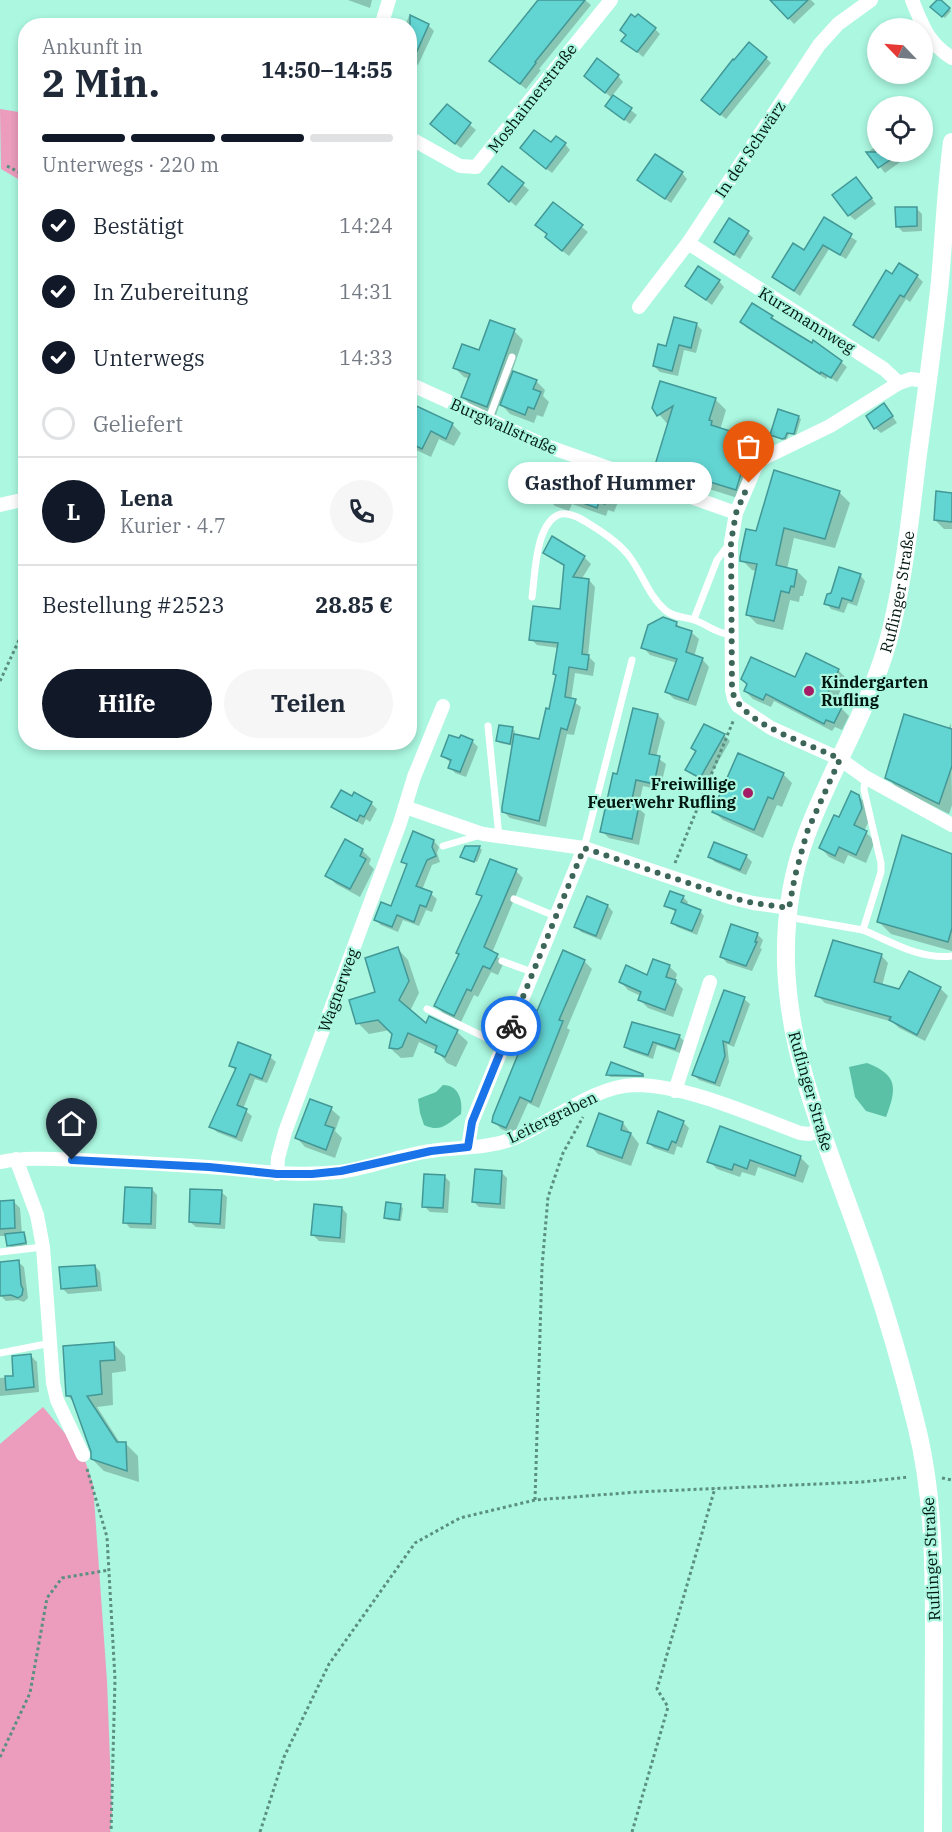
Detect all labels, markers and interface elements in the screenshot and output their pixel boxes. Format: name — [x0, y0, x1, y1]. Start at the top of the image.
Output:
north arrow — [867, 18, 933, 84]
map controls — [867, 18, 933, 162]
text: Ankunft in — [42, 33, 143, 60]
street label: Moshaimerstraße — [483, 39, 581, 157]
text: 14:50–14:55 — [261, 55, 393, 84]
text: 2 Min. — [42, 57, 160, 108]
button: locate — [867, 96, 933, 162]
street label: In der Schwärz — [710, 97, 790, 201]
text: Unterwegs · 220 m — [42, 151, 219, 178]
icon: check — [42, 209, 75, 242]
text: Bestätigt — [93, 211, 184, 240]
text: 14:24 — [339, 212, 393, 239]
icon: check — [42, 275, 75, 308]
text: In Zubereitung — [93, 277, 248, 306]
text: 14:31 — [339, 278, 393, 305]
street label: Kurzmannweg — [755, 282, 859, 358]
icon: check — [42, 341, 75, 374]
text: Unterwegs — [93, 343, 205, 372]
text: 14:33 — [339, 344, 393, 371]
street label: Burgwallstraße — [447, 393, 561, 459]
text: Geliefert — [93, 409, 183, 438]
pin — [723, 421, 774, 483]
icon: bag — [732, 430, 765, 463]
callout: Gasthof Hummer — [509, 462, 713, 504]
text: Gasthof Hummer — [525, 469, 695, 496]
button: phone — [330, 480, 393, 543]
text: Lena — [120, 483, 173, 512]
text: L — [67, 497, 80, 526]
text: Kurier · 4.7 — [120, 512, 226, 539]
street label: Ruflinger Straße — [875, 530, 918, 655]
text: Bestellung #2523 — [42, 590, 225, 619]
text: 28.85 € — [315, 590, 393, 619]
button: Hilfe — [42, 669, 212, 738]
button: Teilen — [224, 669, 393, 738]
place label: Kindergarten Rufling — [821, 672, 929, 710]
marker: Kindergarten Rufling — [802, 684, 816, 698]
place label: Freiwillige Feuerwehr Rufling — [587, 774, 737, 812]
marker: Freiwillige Feuerwehr Rufling — [741, 786, 755, 800]
street label: Wagnerweg — [314, 945, 363, 1035]
courier — [481, 996, 541, 1056]
icon: bike — [495, 1010, 528, 1043]
street label: Ruflinger Straße — [784, 1029, 838, 1153]
street label: Leitergraben — [504, 1087, 600, 1147]
pin — [46, 1098, 97, 1160]
icon: home — [55, 1107, 88, 1140]
street label: Ruflinger Straße — [918, 1497, 944, 1621]

